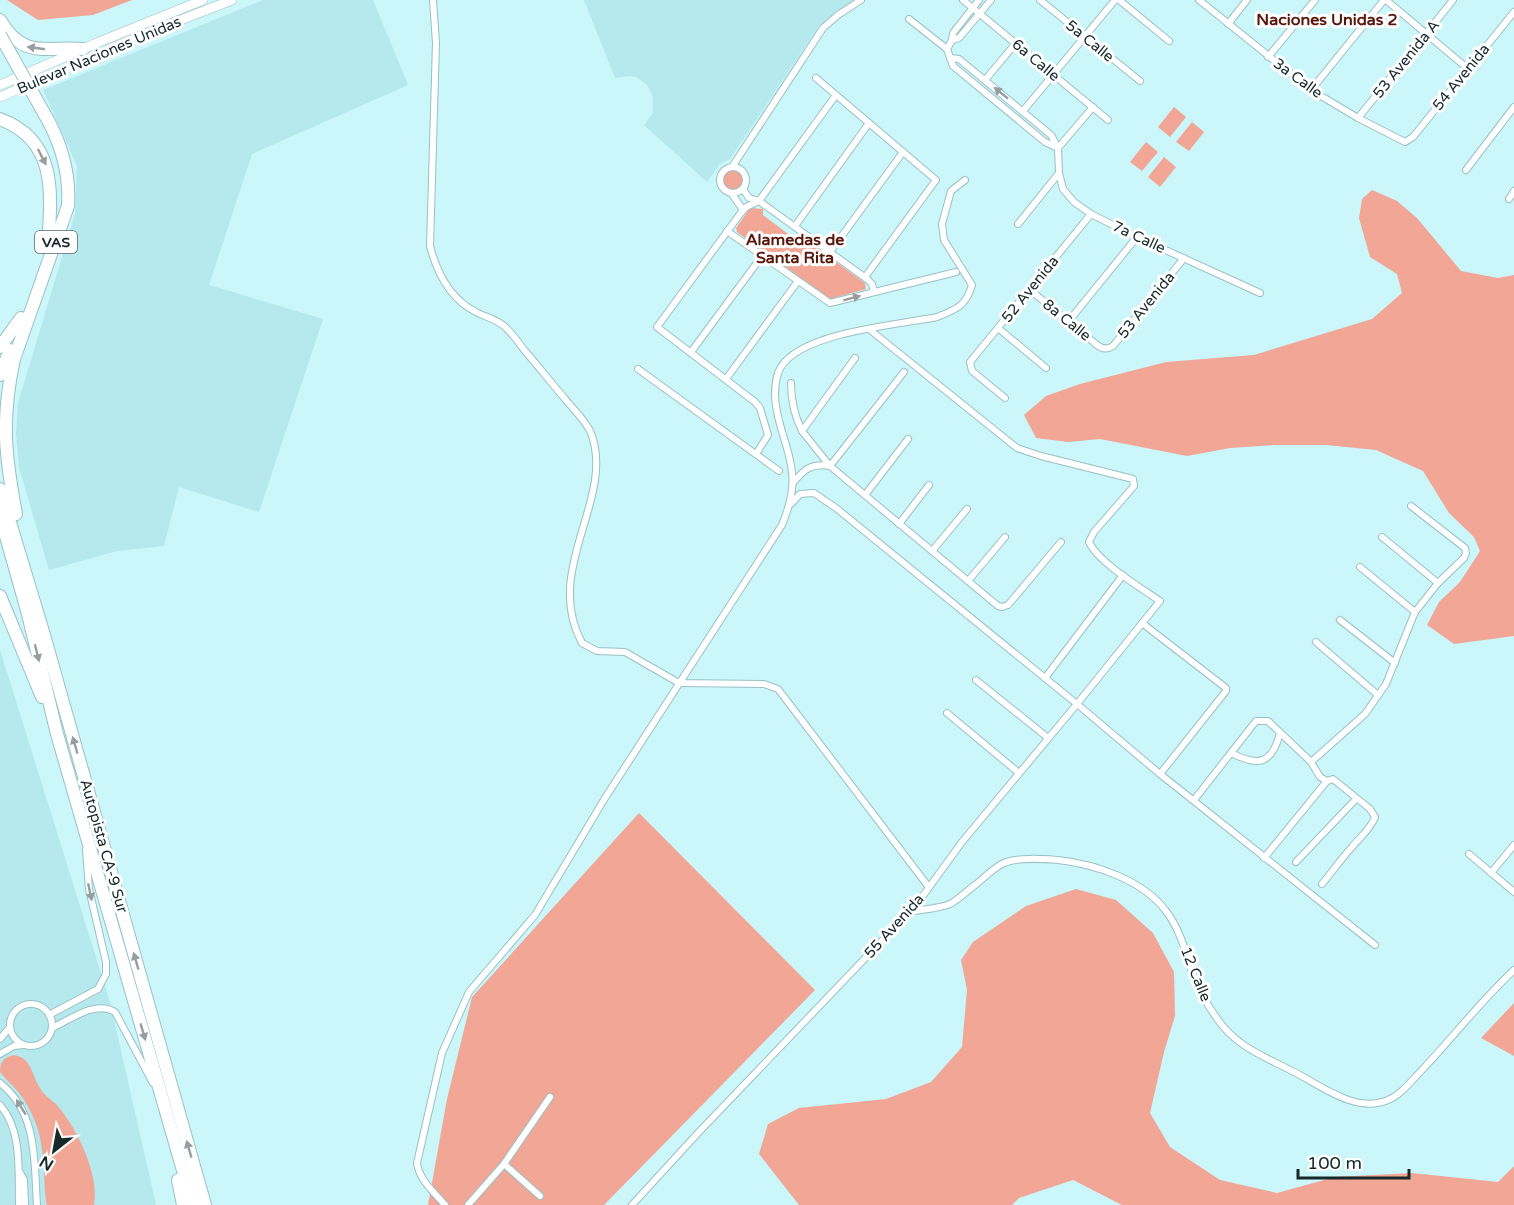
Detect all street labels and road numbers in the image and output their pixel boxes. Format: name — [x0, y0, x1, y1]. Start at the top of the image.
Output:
street label: Bulevar Naciones Unidas — [14, 12, 184, 98]
street label: 5a Calle — [1062, 16, 1118, 66]
street label: 53 Avenida A — [1369, 16, 1443, 102]
street label: 6a Calle — [1009, 35, 1063, 85]
street label: 54 Avenida — [1429, 40, 1493, 114]
street label: 3a Calle — [1270, 54, 1326, 102]
street label: 7a Calle — [1110, 217, 1168, 257]
road number: VAS — [35, 231, 77, 253]
street label: 52 Avenida — [998, 252, 1062, 326]
street label: 53 Avenida — [1114, 268, 1178, 342]
street label: 8a Calle — [1039, 295, 1095, 345]
street label: Autopista CA-9 Sur — [76, 777, 132, 915]
street label: 55 Avenida — [860, 890, 928, 962]
street label: 12 Calle — [1177, 944, 1215, 1004]

